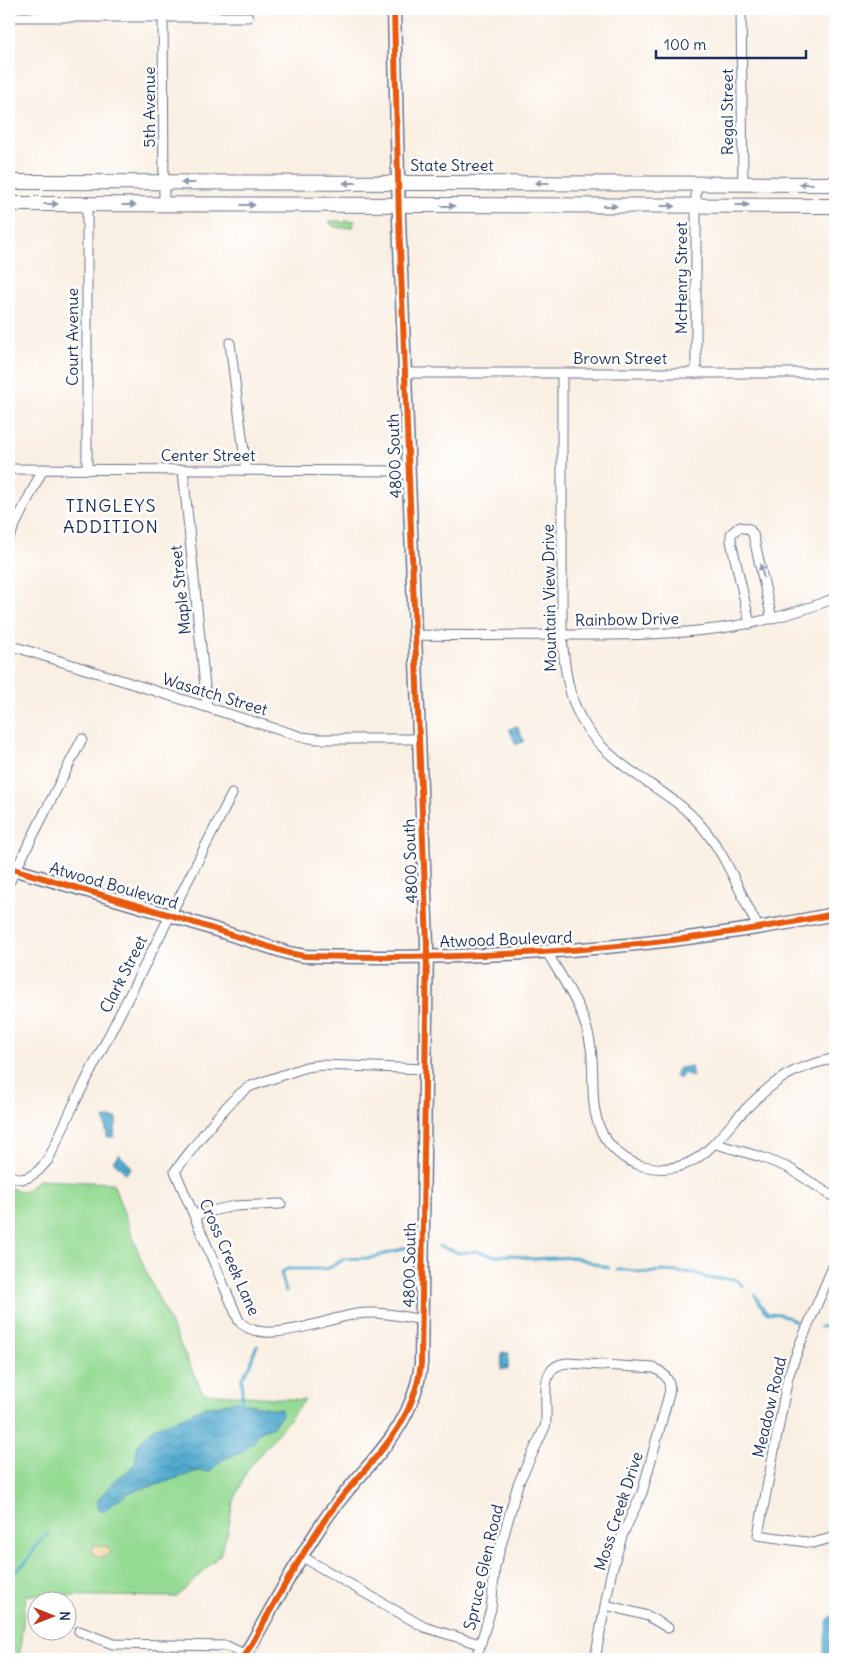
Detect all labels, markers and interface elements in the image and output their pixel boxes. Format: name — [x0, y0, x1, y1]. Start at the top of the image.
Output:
scale bar — [656, 28, 806, 60]
text: 100 m — [664, 35, 706, 54]
street label: 5th Avenue — [139, 66, 159, 148]
street label: Regal Street — [717, 68, 737, 155]
street label: State Street — [410, 155, 494, 175]
one-way arrow — [179, 179, 195, 187]
one-way arrow — [342, 179, 358, 187]
one-way arrow — [534, 179, 550, 187]
one-way arrow — [797, 180, 813, 188]
one-way arrow — [43, 200, 59, 208]
one-way arrow — [121, 201, 137, 209]
one-way arrow — [240, 201, 256, 209]
one-way arrow — [735, 201, 751, 209]
one-way arrow — [440, 202, 456, 210]
one-way arrow — [602, 202, 618, 210]
one-way arrow — [660, 202, 676, 210]
street label: McHenry Street — [671, 221, 691, 334]
street label: Court Avenue — [62, 288, 82, 386]
street label: Brown Street — [573, 348, 668, 368]
street label: 4800 South — [383, 413, 405, 499]
street label: Center Street — [161, 445, 256, 465]
district label: TINGLEYS ADDITION — [63, 494, 159, 538]
street label: Mountain View Drive — [538, 524, 560, 672]
street label: Maple Street — [165, 544, 195, 636]
one-way arrow — [758, 564, 766, 579]
street label: Rainbow Drive — [575, 608, 679, 630]
street label: Wasatch Street — [160, 669, 271, 720]
street label: 4800 South — [399, 818, 421, 904]
street label: Atwood Boulevard — [47, 857, 181, 913]
street label: Atwood Boulevard — [439, 927, 573, 951]
street label: Clark Street — [95, 931, 151, 1016]
street label: Cross Creek Lane — [195, 1196, 265, 1318]
street label: 4800 South — [398, 1222, 420, 1308]
street label: Meadow Road — [748, 1355, 790, 1459]
street label: Moss Creek Drive — [589, 1449, 647, 1573]
street label: Spruce Glen Road — [459, 1502, 507, 1632]
north arrow — [28, 1590, 78, 1640]
text: N — [56, 1611, 74, 1621]

